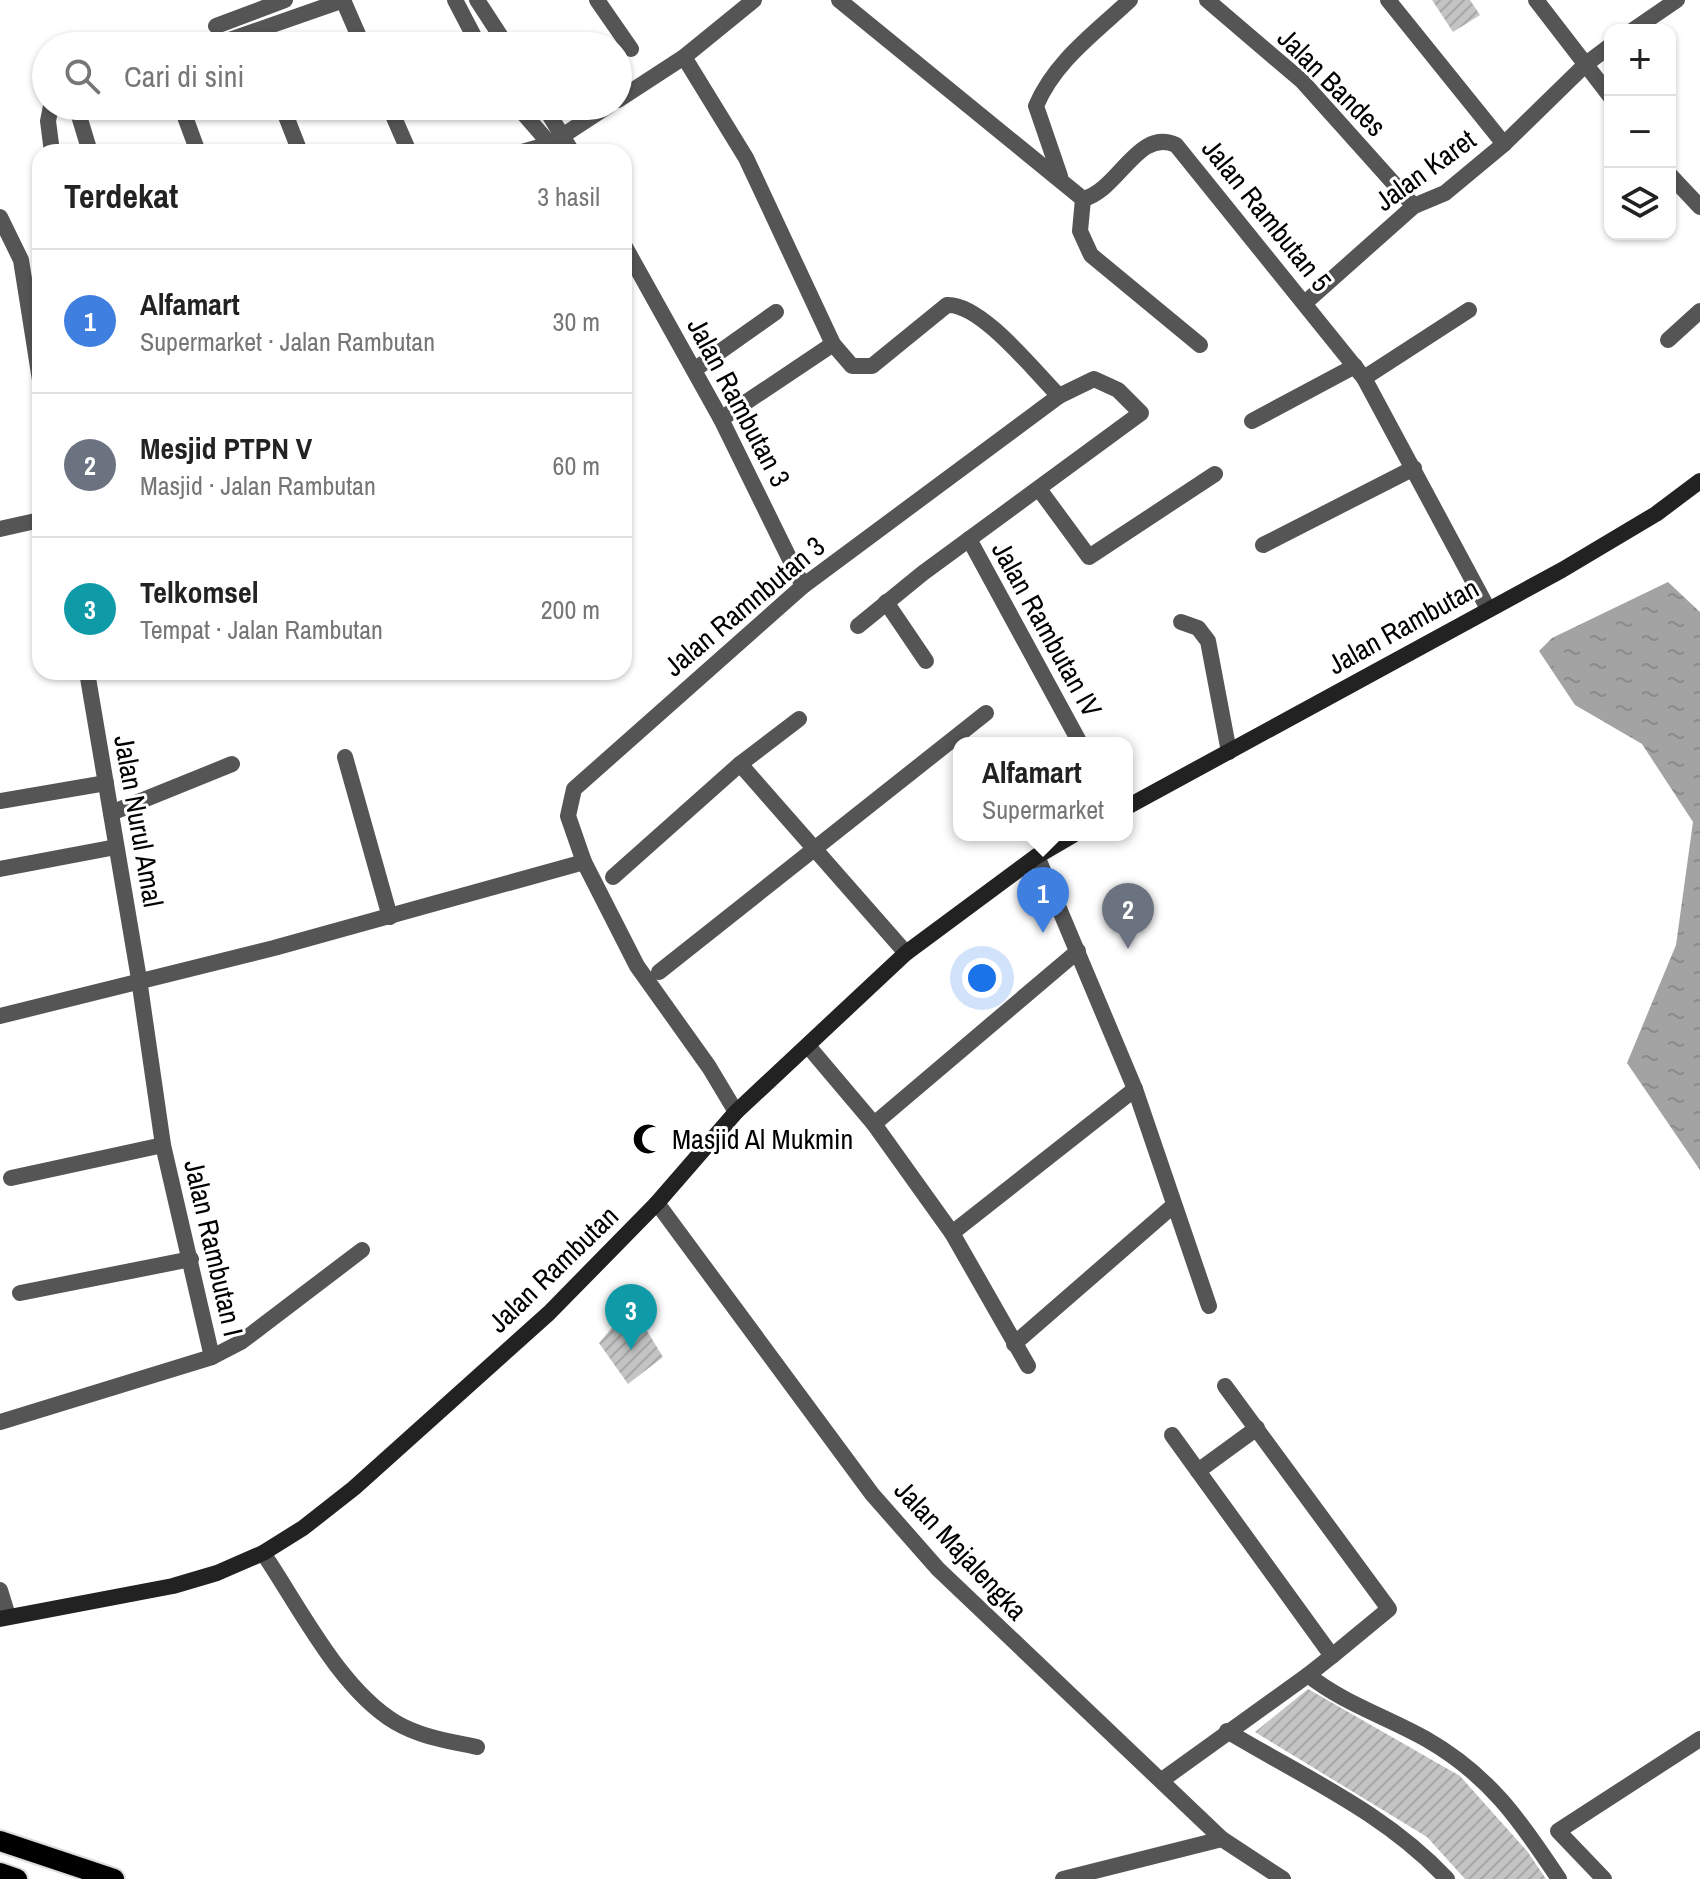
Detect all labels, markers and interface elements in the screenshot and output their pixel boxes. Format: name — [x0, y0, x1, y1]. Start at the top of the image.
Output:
street label: Jalan Bandes — [1269, 19, 1395, 145]
map controls — [1604, 24, 1676, 240]
button: + — [1604, 24, 1676, 96]
search box — [32, 32, 632, 120]
icon: search — [60, 54, 104, 98]
text: Cari di sini — [124, 56, 244, 96]
button: − — [1604, 96, 1676, 168]
street label: Jalan Karet — [1367, 120, 1483, 220]
street label: Jalan Rambutan 5 — [1194, 131, 1340, 299]
button: layers — [1604, 168, 1676, 240]
text: Terdekat — [64, 173, 178, 219]
text: 3 hasil — [537, 179, 600, 214]
text: Alfamart — [140, 284, 240, 324]
text: 1 — [84, 304, 96, 339]
text: 30 m — [553, 304, 600, 339]
street label: Jalan Rambutan 3 — [678, 311, 800, 493]
text: Supermarket · Jalan Rambutan — [140, 324, 435, 359]
text: Mesjid PTPN V — [140, 428, 312, 468]
text: 2 — [84, 448, 96, 483]
text: 60 m — [553, 448, 600, 483]
text: Masjid · Jalan Rambutan — [140, 468, 376, 503]
street label: Jalan Ramnbutan 3 — [656, 527, 832, 685]
street label: Jalan Rambutan IV — [983, 534, 1111, 724]
street label: Jalan Rambutan — [1321, 569, 1485, 683]
text: Telkomsel — [140, 572, 259, 612]
text: 3 — [84, 592, 96, 627]
text: 200 m — [541, 592, 600, 627]
text: Tempat · Jalan Rambutan — [140, 612, 383, 647]
street label: Jalan Nurul Amal — [105, 732, 173, 910]
popup — [953, 737, 1133, 841]
text: Alfamart — [982, 752, 1082, 792]
text: Supermarket — [982, 792, 1104, 827]
pin: 1 — [1017, 867, 1069, 933]
pin: 2 — [1102, 883, 1154, 949]
your location — [962, 958, 1002, 998]
place label: Masjid Al Mukmin — [672, 1120, 853, 1158]
mosque icon: Masjid Al Mukmin — [631, 1122, 665, 1156]
street label: Jalan Rambutan I — [175, 1156, 253, 1340]
street label: Jalan Rambutan — [480, 1197, 626, 1341]
pin: 3 — [605, 1284, 657, 1350]
street label: Jalan Majalengka — [886, 1472, 1036, 1628]

